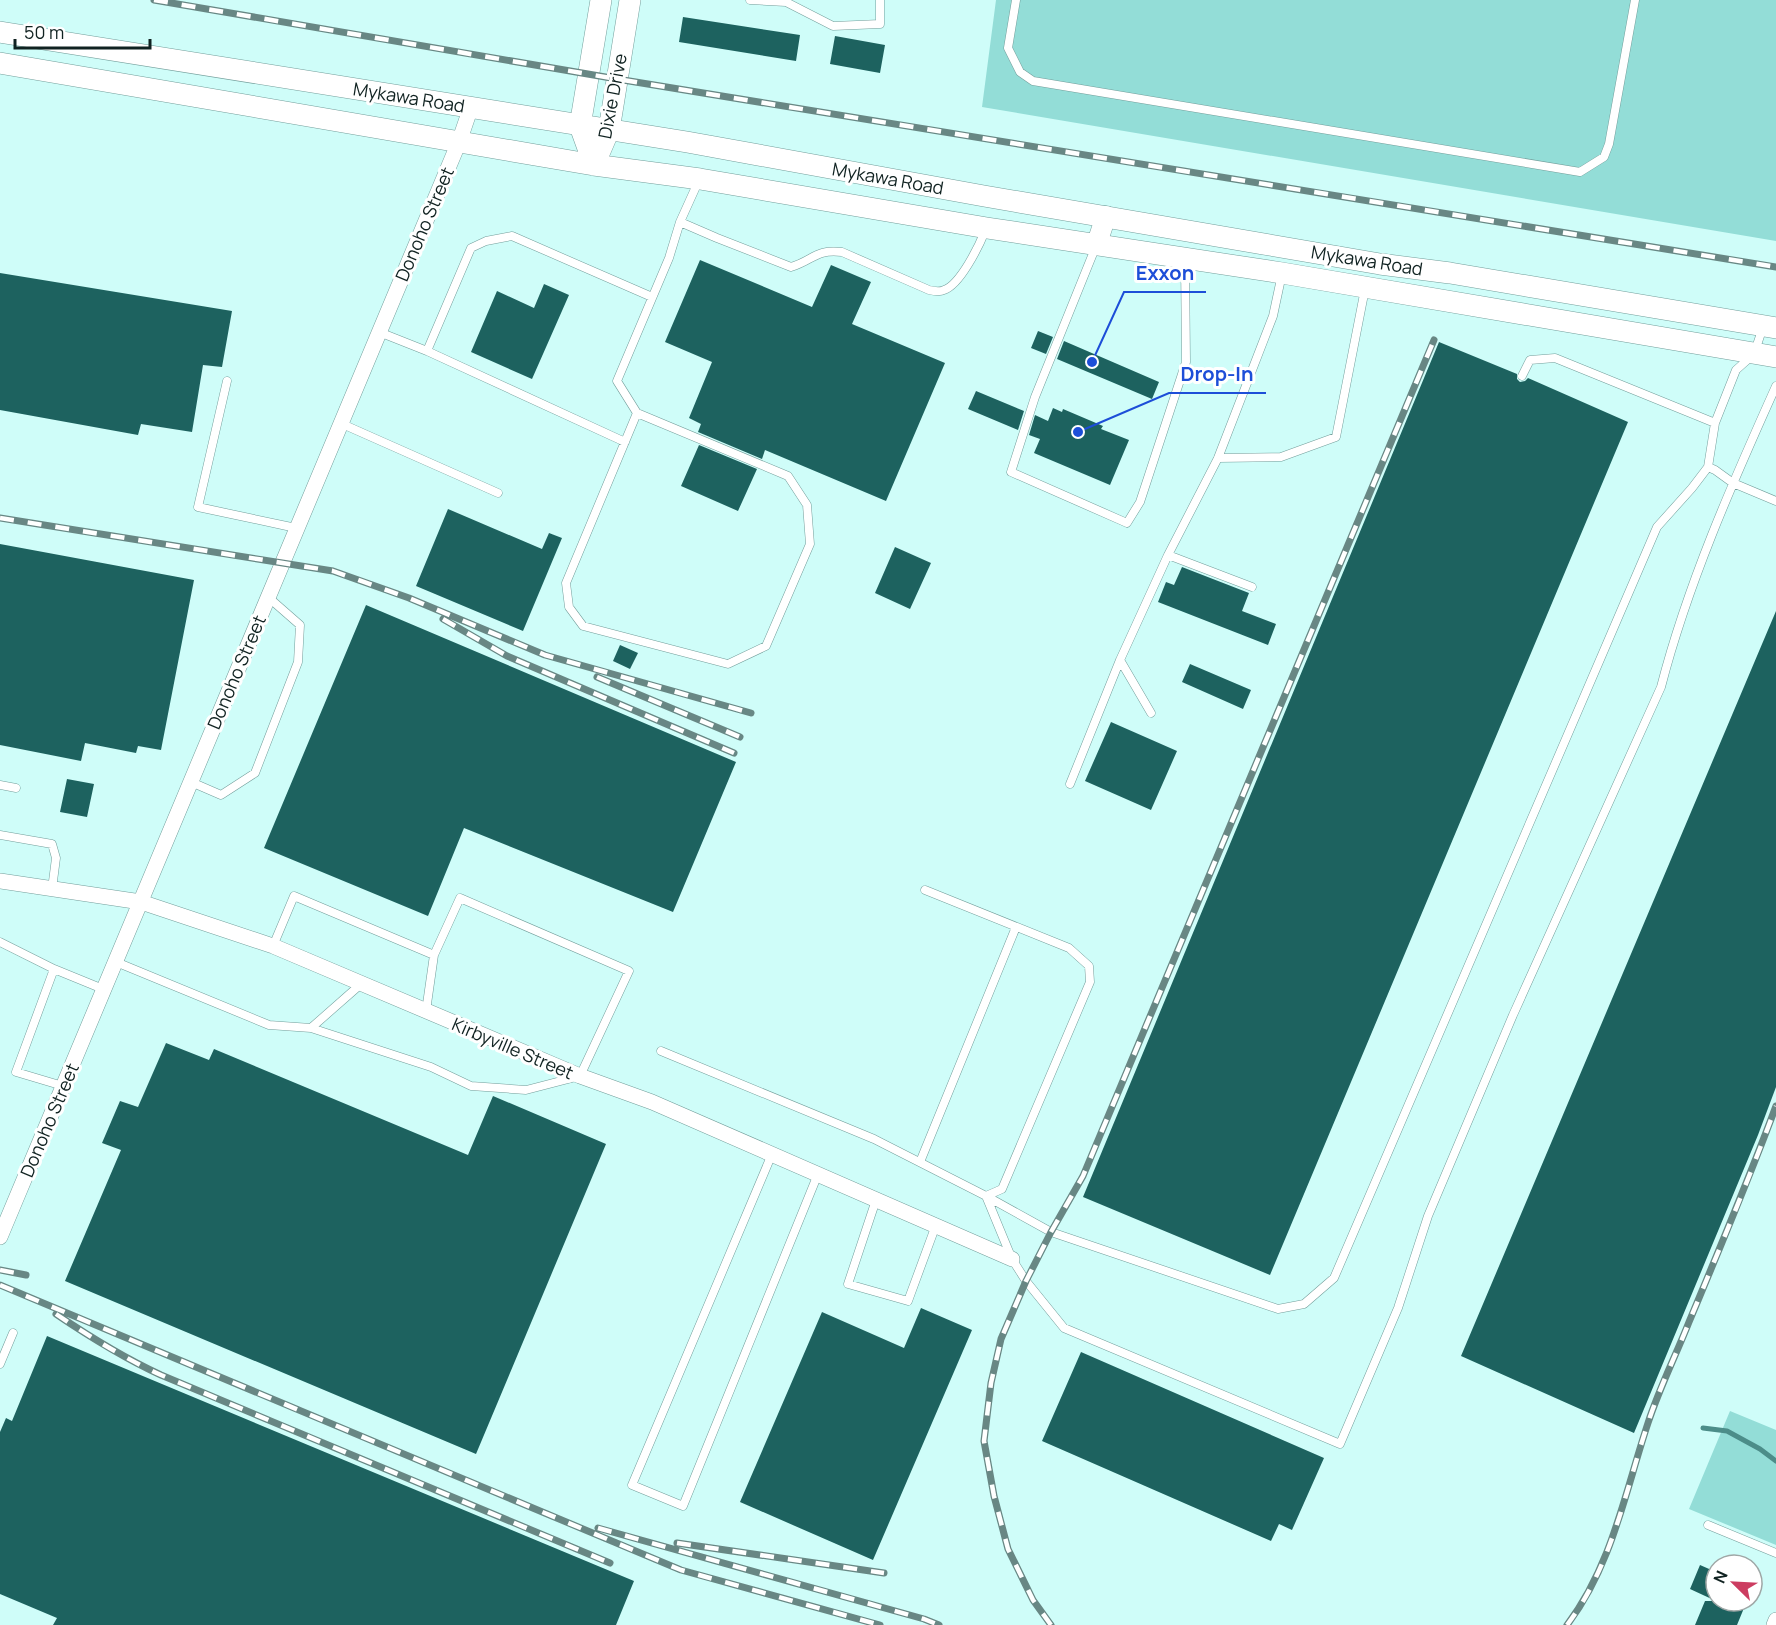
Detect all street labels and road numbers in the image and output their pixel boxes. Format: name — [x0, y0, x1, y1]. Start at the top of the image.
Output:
street label: Dixie Drive — [592, 51, 632, 141]
street label: Mykawa Road — [351, 76, 467, 118]
street label: Mykawa Road — [830, 156, 946, 200]
street label: Donoho Street — [389, 163, 459, 285]
street label: Mykawa Road — [1309, 239, 1425, 281]
street label: Donoho Street — [201, 611, 271, 733]
street label: Kirbyville Street — [449, 1012, 577, 1084]
street label: Donoho Street — [14, 1059, 84, 1181]

